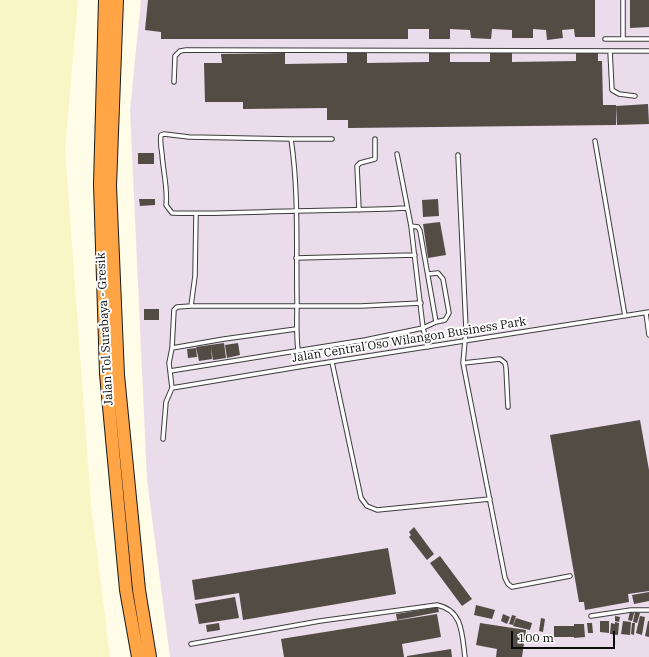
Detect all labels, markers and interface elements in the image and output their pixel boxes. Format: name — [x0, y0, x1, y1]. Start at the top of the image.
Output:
street label: Jalan Tol Surabaya - Gresik — [94, 252, 116, 406]
street label: Jalan Central Oso Wilangon Business Park — [291, 314, 527, 366]
scale bar — [513, 623, 617, 649]
text: 100 m — [518, 630, 554, 645]

